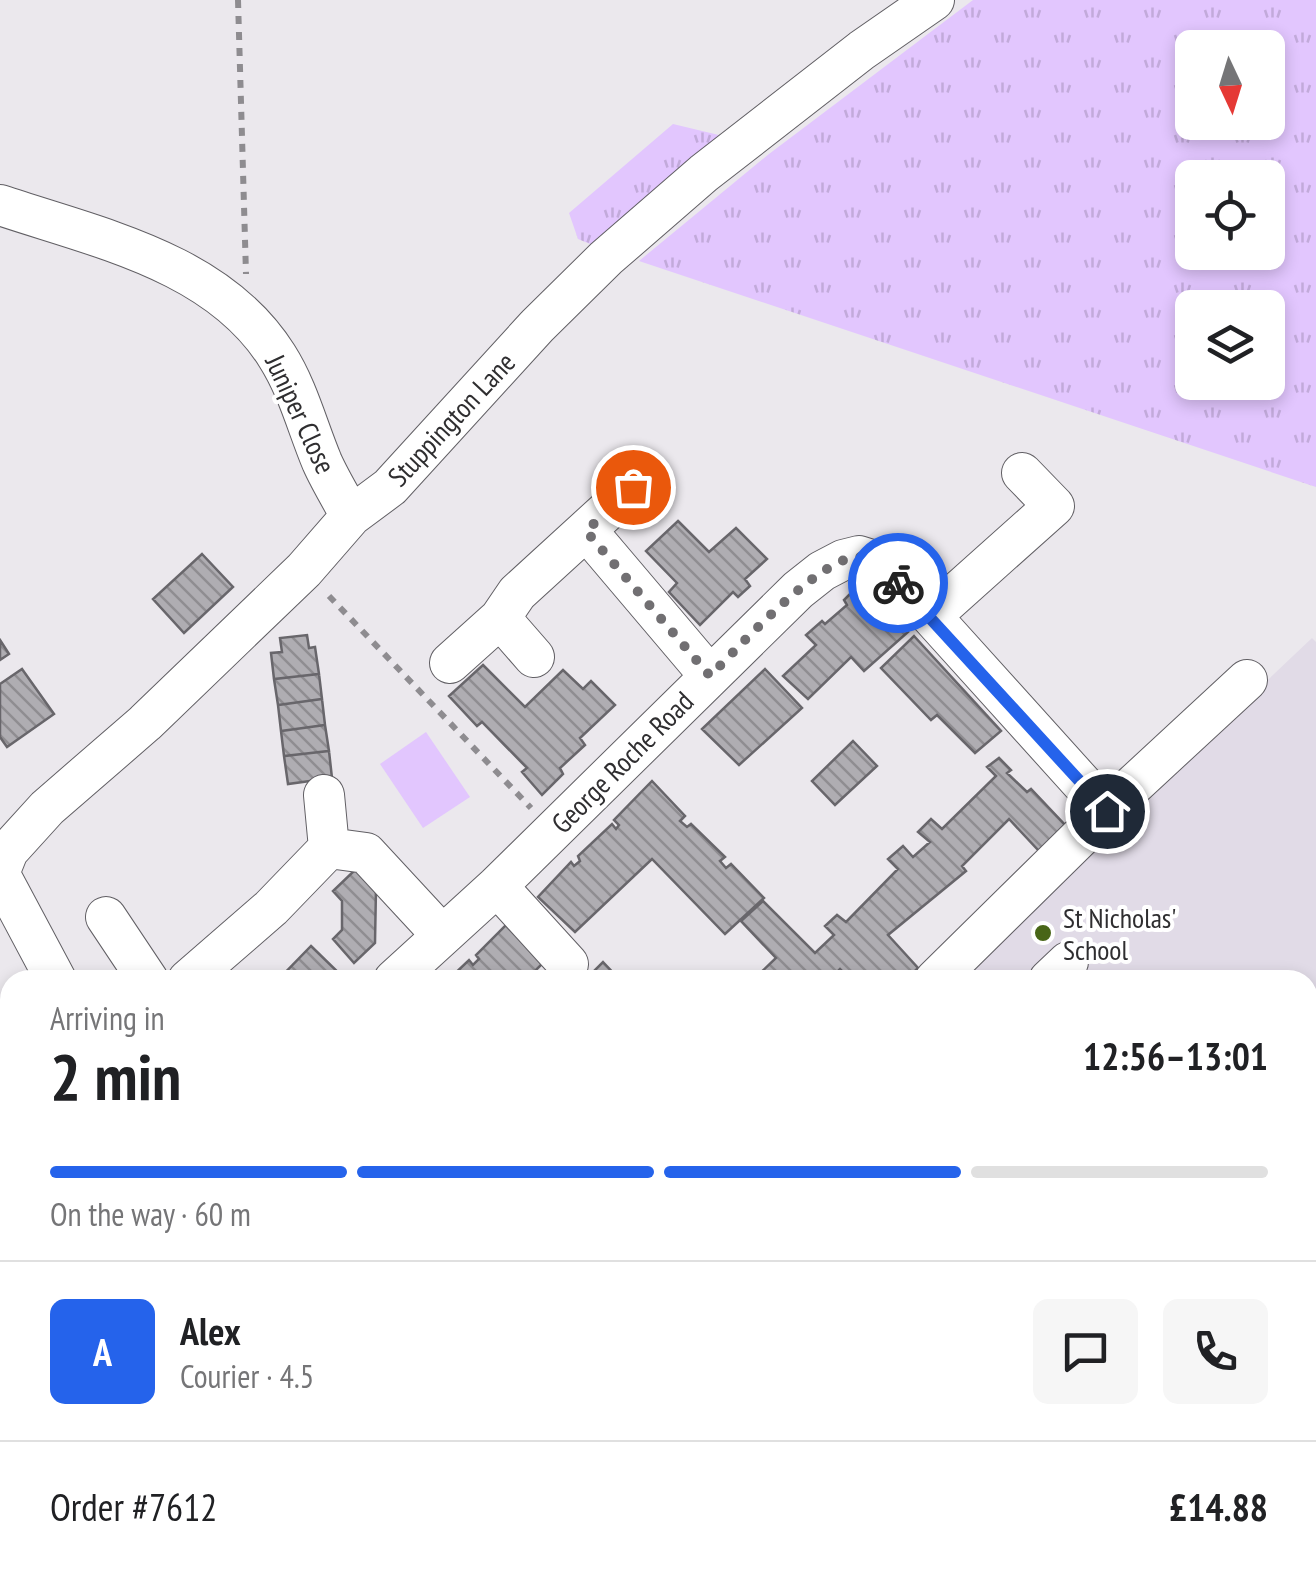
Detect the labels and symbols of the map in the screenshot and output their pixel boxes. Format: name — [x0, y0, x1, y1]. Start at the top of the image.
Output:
north arrow — [1175, 30, 1285, 140]
street label: Stuppington Lane — [379, 344, 523, 494]
street label: Juniper Close — [257, 348, 345, 479]
pin — [591, 445, 676, 530]
courier — [848, 533, 948, 633]
street label: George Roche Road — [543, 683, 701, 841]
pin — [1065, 769, 1150, 854]
place label: St Nicholas' School — [1063, 899, 1176, 968]
marker: St Nicholas' School — [1032, 922, 1054, 944]

